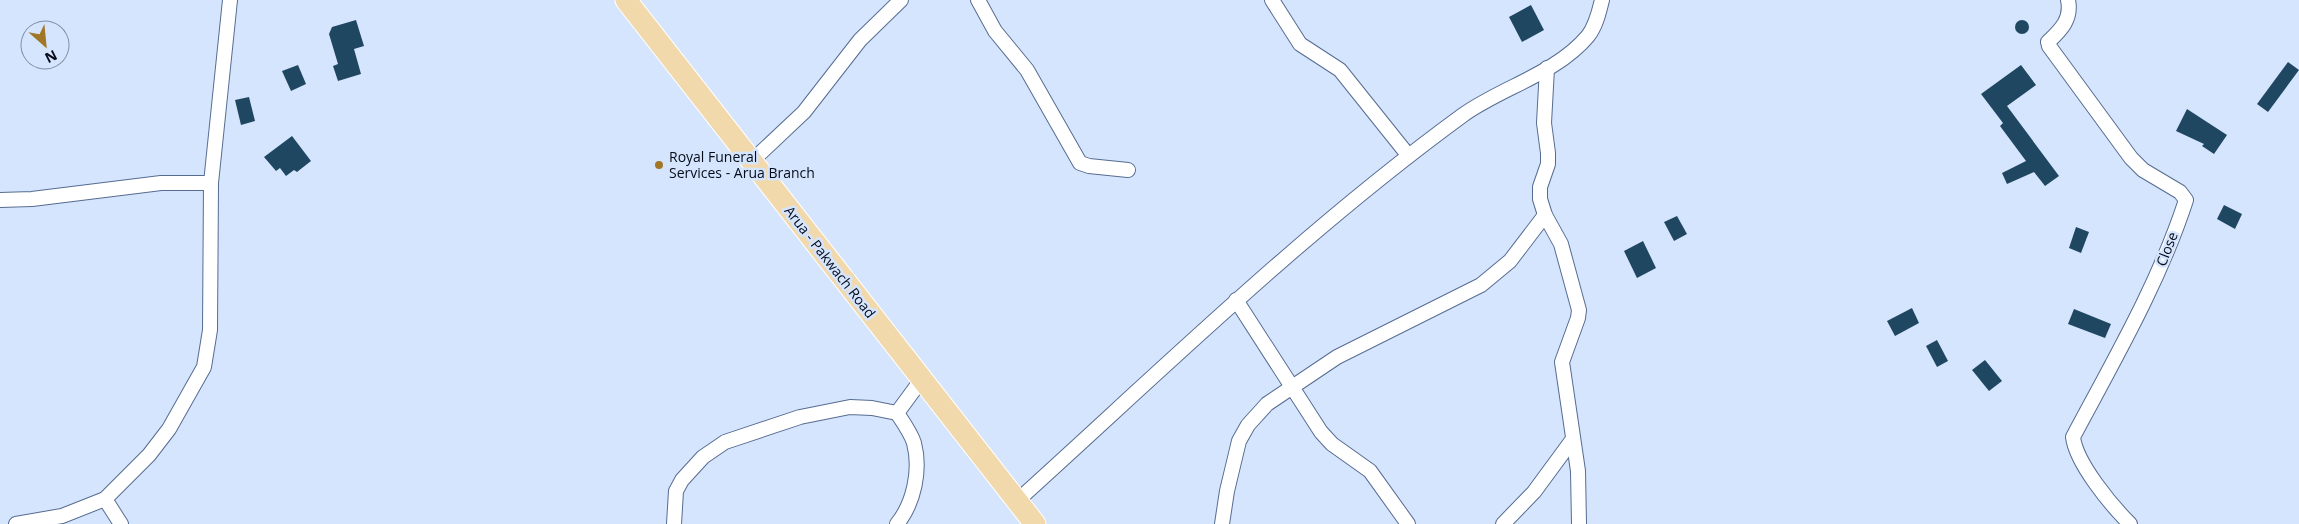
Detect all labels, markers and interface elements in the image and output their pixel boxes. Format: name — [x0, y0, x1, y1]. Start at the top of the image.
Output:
north arrow — [20, 20, 70, 70]
text: N — [42, 46, 61, 68]
place label: Royal Funeral Services - Arua Branch — [669, 147, 815, 182]
marker: Royal Funeral Services - Arua Branch — [653, 159, 665, 171]
street label: Arua - Pakwach Road — [781, 202, 880, 322]
street label: Close — [2151, 229, 2182, 269]

